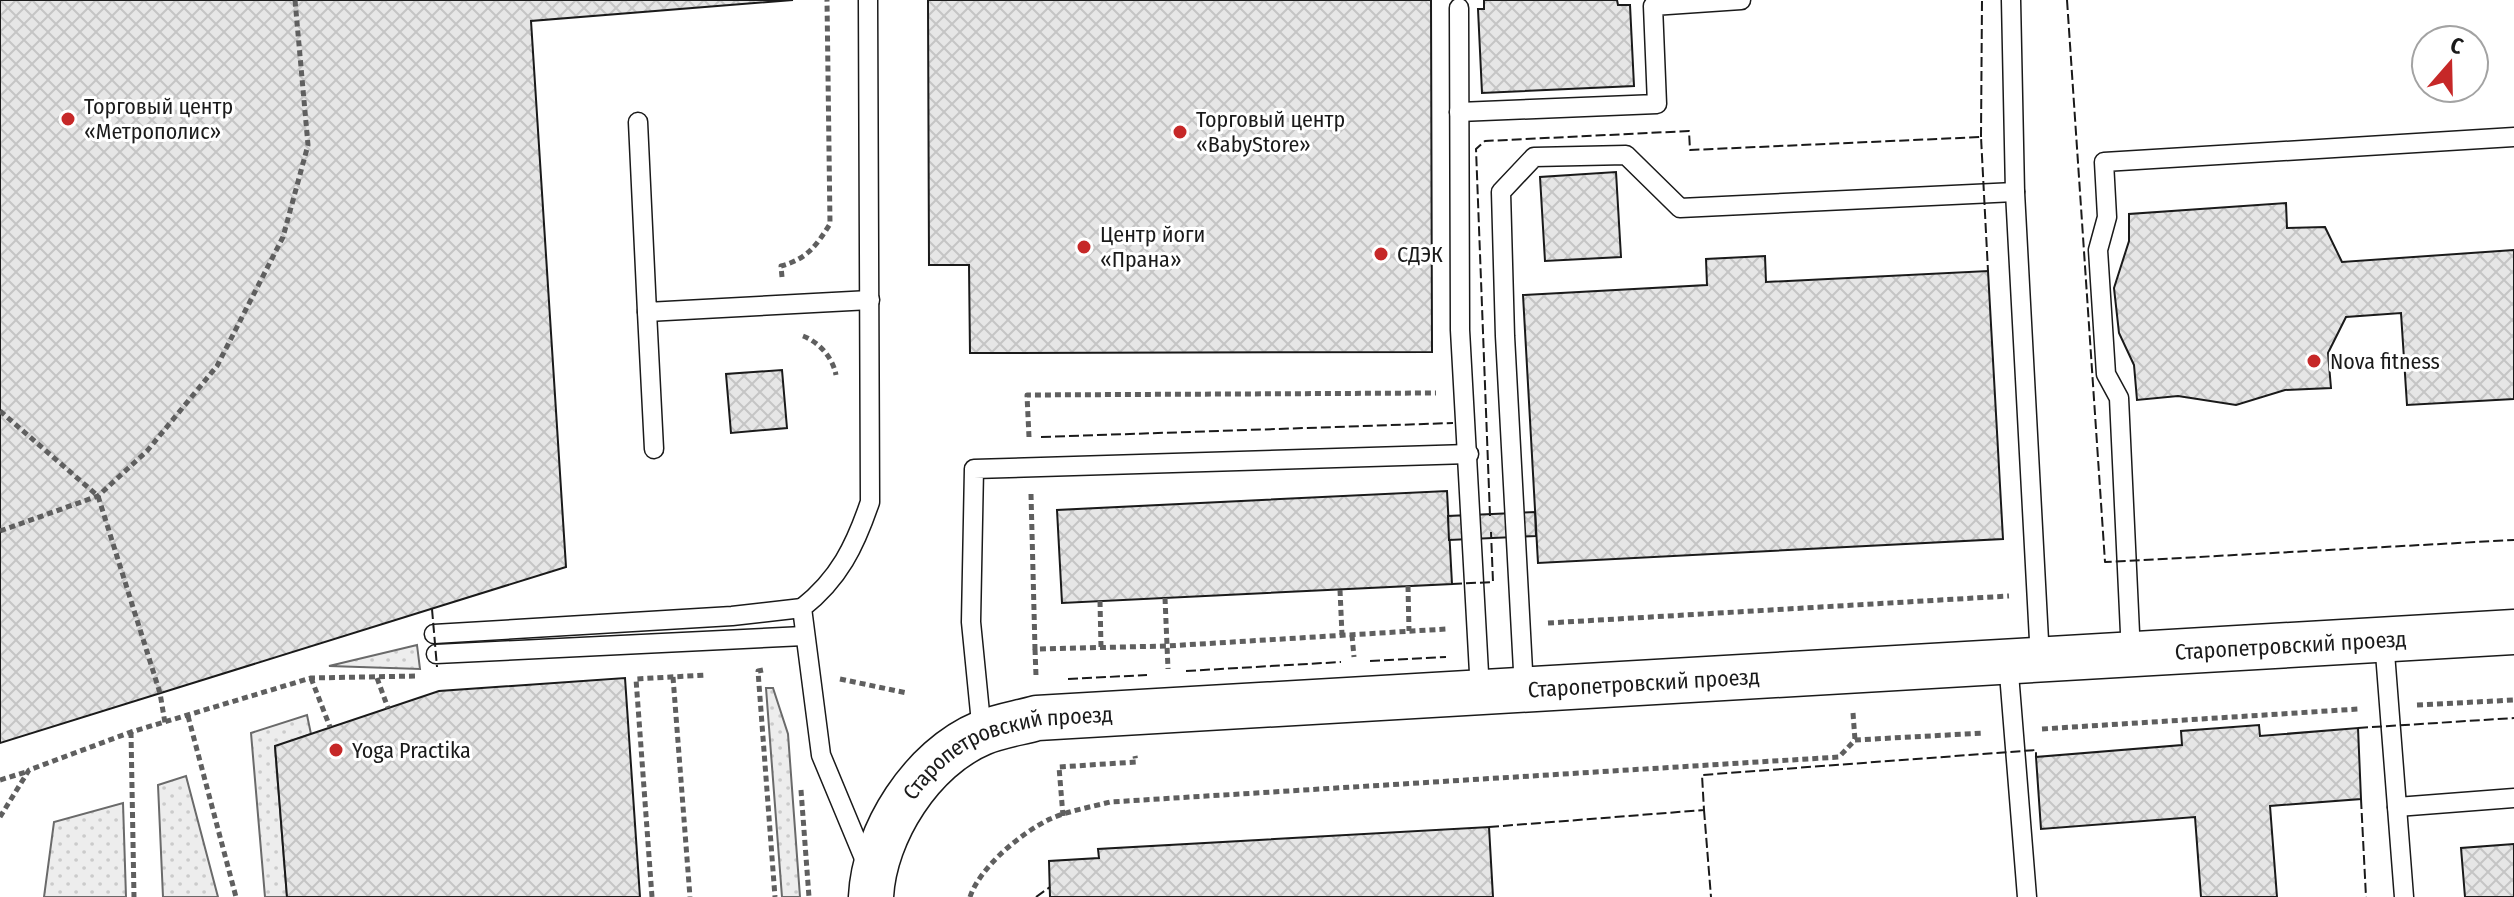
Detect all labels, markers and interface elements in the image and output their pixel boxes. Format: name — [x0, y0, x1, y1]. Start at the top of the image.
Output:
north arrow — [2410, 24, 2490, 104]
text: С — [2447, 31, 2467, 60]
place label: Торговый центр «Метрополис» — [84, 93, 233, 145]
place label: Торговый центр «BabyStore» — [1196, 106, 1345, 158]
marker: Торговый центр «Метрополис» — [59, 110, 77, 128]
marker: Торговый центр «BabyStore» — [1171, 123, 1189, 141]
place label: Центр йоги «Прана» — [1100, 221, 1205, 273]
marker: Центр йоги «Прана» — [1075, 238, 1093, 256]
place label: СДЭК — [1397, 241, 1443, 268]
marker: СДЭК — [1372, 245, 1390, 263]
place label: Nova fitness — [2330, 348, 2440, 375]
marker: Nova fitness — [2305, 352, 2323, 370]
street label: Старопетровский проезд — [2174, 625, 2407, 665]
street label: Старопетровский проезд — [1527, 662, 1760, 703]
street label: Старопетровский проезд — [897, 700, 1113, 805]
place label: Yoga Practika — [352, 737, 471, 764]
marker: Yoga Practika — [327, 741, 345, 759]

